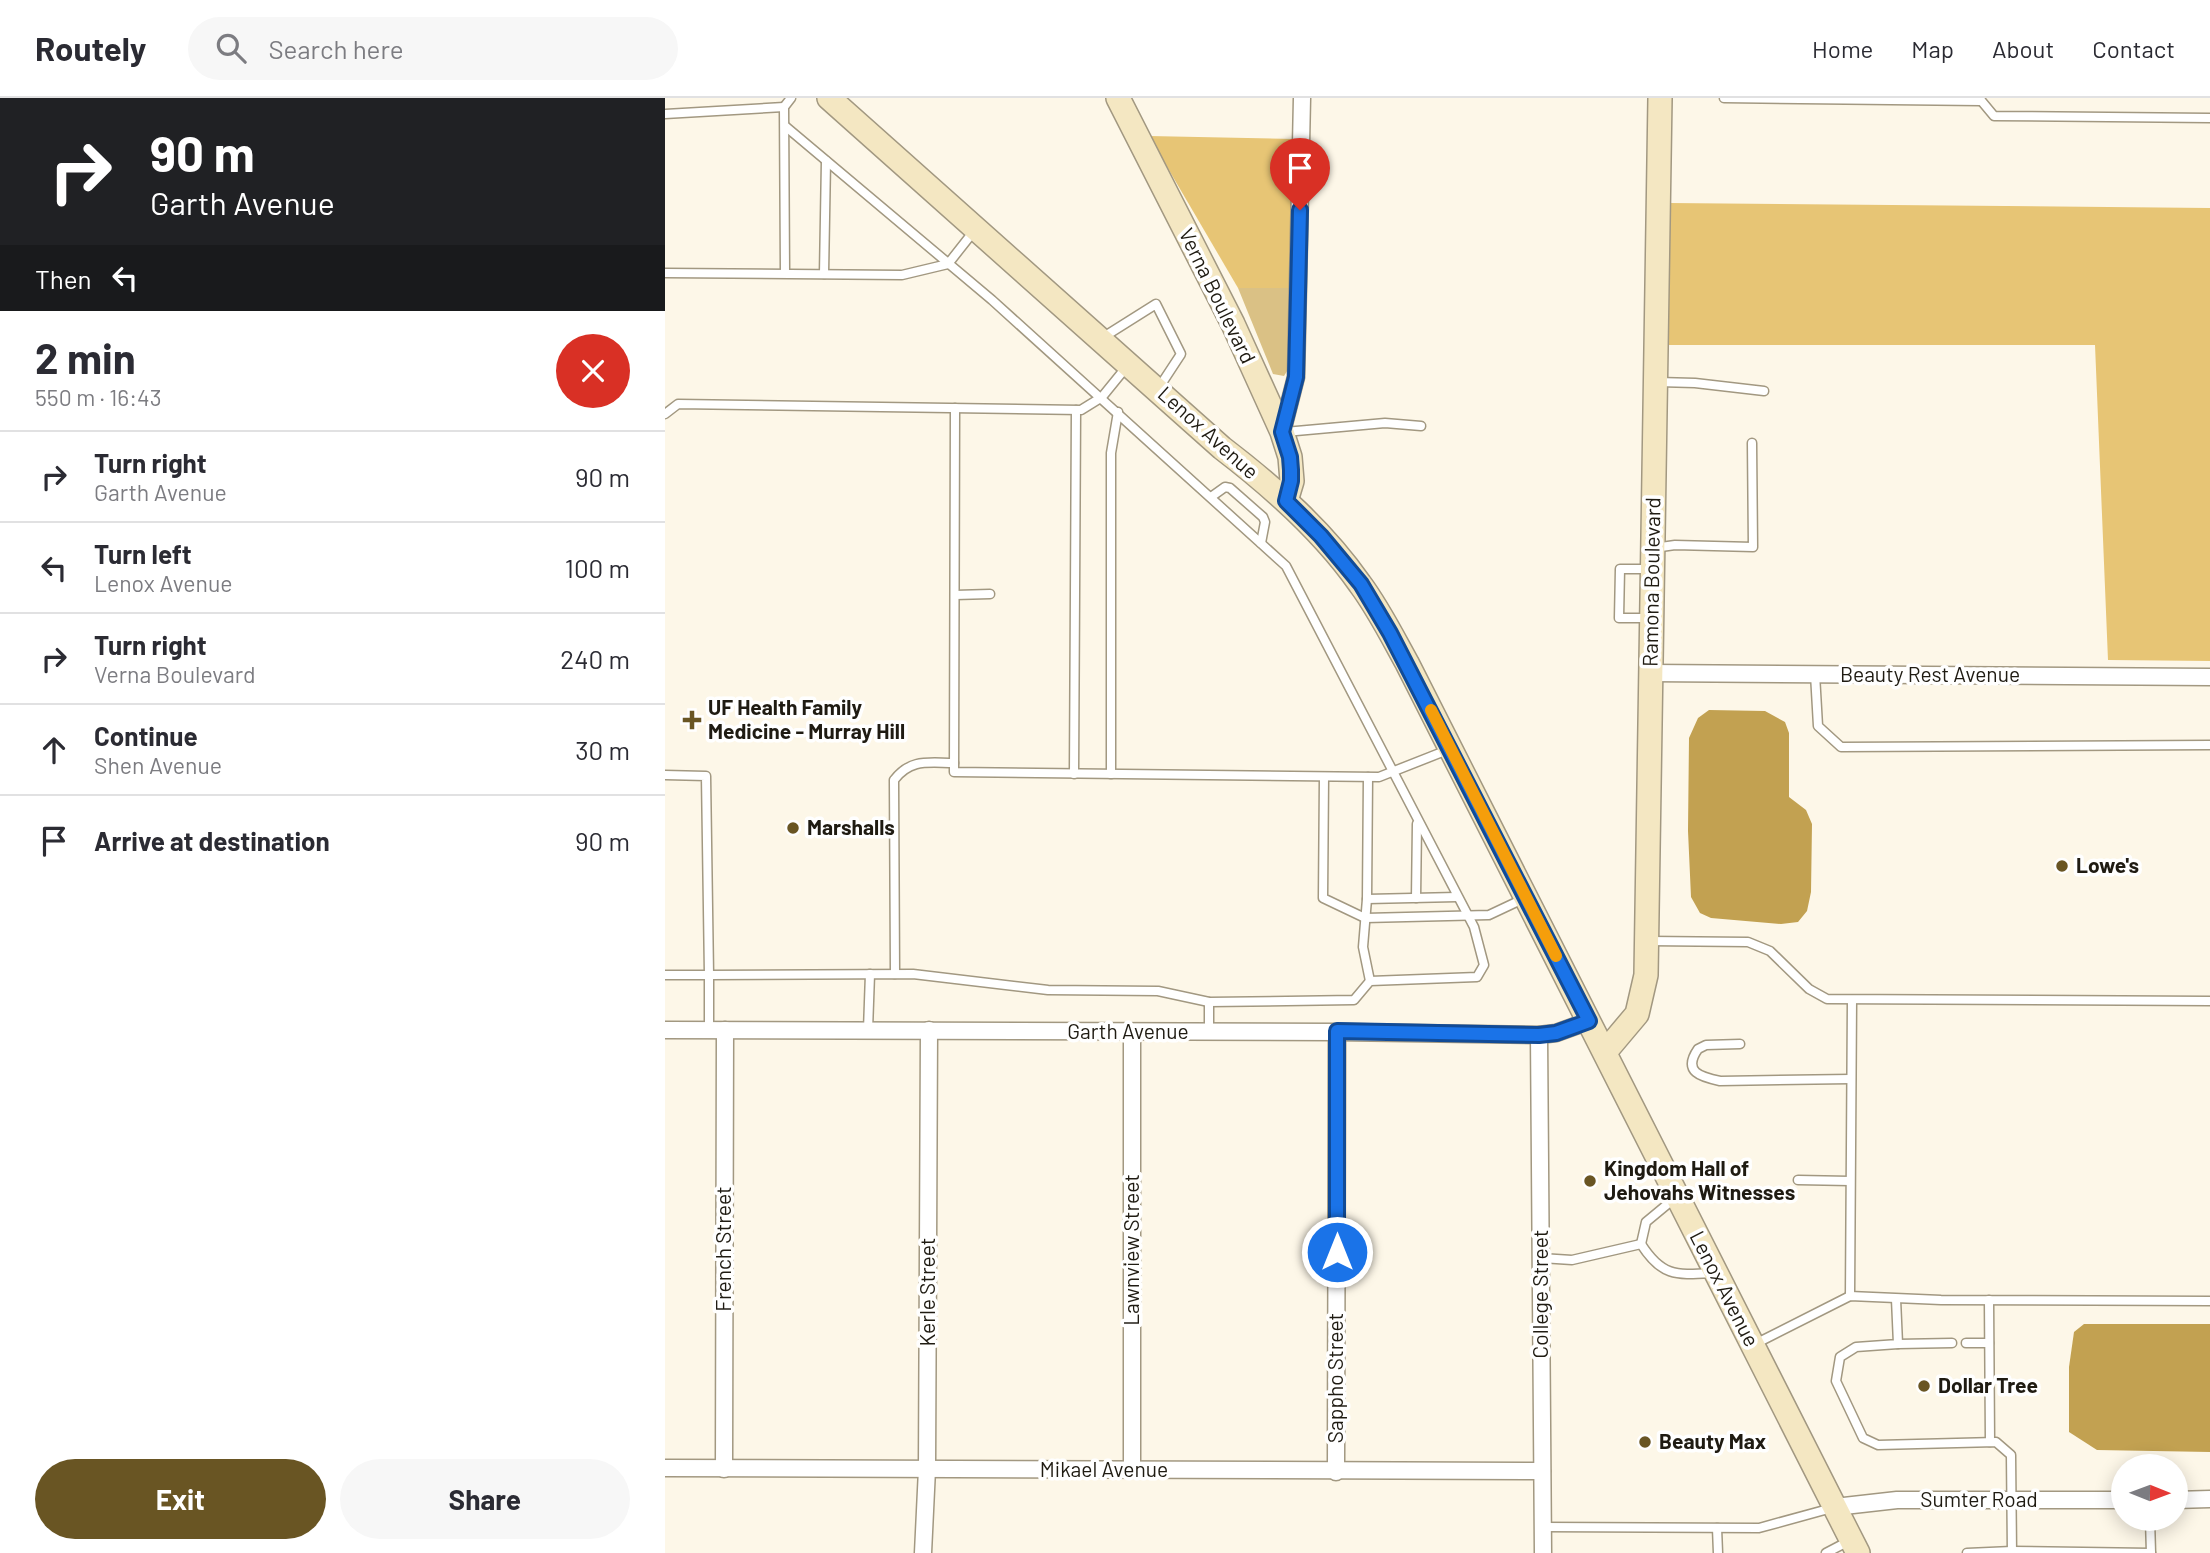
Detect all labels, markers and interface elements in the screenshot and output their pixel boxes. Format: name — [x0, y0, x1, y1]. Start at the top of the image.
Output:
search box — [188, 17, 678, 80]
text: Routely — [35, 28, 146, 68]
icon: search — [212, 29, 250, 67]
text: Search here — [268, 33, 404, 64]
text: Home — [1812, 34, 1873, 63]
text: Map — [1911, 34, 1954, 63]
text: About — [1992, 34, 2054, 63]
text: Contact — [2092, 34, 2175, 63]
text: 90 m — [150, 123, 255, 182]
icon: right — [35, 126, 126, 217]
pin — [1270, 138, 1330, 210]
icon: arrive — [1281, 149, 1319, 187]
text: Garth Avenue — [150, 183, 335, 221]
street label: Verna Boulevard — [1175, 224, 1262, 367]
icon: left — [106, 259, 144, 297]
text: Then — [35, 263, 92, 294]
text: 2 min — [35, 332, 136, 382]
button: close — [556, 334, 630, 408]
street label: Lenox Avenue — [1154, 380, 1264, 483]
text: 550 m · 16:43 — [35, 383, 162, 411]
text: Turn right — [94, 447, 207, 478]
icon: right — [35, 458, 73, 496]
text: 90 m — [575, 461, 630, 492]
text: Garth Avenue — [94, 478, 227, 506]
street label: Ramona Boulevard — [1637, 497, 1664, 667]
text: Turn left — [94, 538, 192, 569]
icon: left — [35, 549, 73, 587]
text: 100 m — [565, 552, 630, 583]
text: Lenox Avenue — [94, 569, 232, 597]
text: Turn right — [94, 629, 207, 660]
icon: right — [35, 640, 73, 678]
text: 240 m — [560, 643, 630, 674]
text: Verna Boulevard — [94, 660, 256, 688]
street label: Beauty Rest Avenue — [1840, 661, 2020, 686]
place label: UF Health Family Medicine - Murray Hill — [708, 694, 905, 743]
marker: UF Health Family Medicine - Murray Hill — [682, 710, 702, 730]
text: Continue — [94, 720, 198, 751]
icon: ahead — [35, 731, 73, 769]
text: 30 m — [575, 734, 630, 765]
text: Shen Avenue — [94, 751, 222, 779]
place label: Marshalls — [807, 814, 895, 839]
marker: Marshalls — [785, 820, 801, 836]
icon: arrive — [35, 822, 73, 860]
text: Arrive at destination — [94, 825, 330, 856]
text: 90 m — [575, 825, 630, 856]
place label: Lowe's — [2076, 852, 2139, 877]
marker: Lowe's — [2054, 858, 2070, 874]
street label: Garth Avenue — [1067, 1018, 1189, 1043]
place label: Kingdom Hall of Jehovahs Witnesses — [1604, 1155, 1795, 1204]
marker: Kingdom Hall of Jehovahs Witnesses — [1582, 1173, 1598, 1189]
street label: Lawnview Street — [1118, 1174, 1143, 1326]
street label: French Street — [710, 1186, 735, 1312]
position arrow — [1300, 1215, 1374, 1289]
street label: Lenox Avenue — [1685, 1226, 1765, 1350]
street label: College Street — [1527, 1230, 1552, 1358]
street label: Kerle Street — [914, 1238, 939, 1346]
street label: Sappho Street — [1322, 1313, 1347, 1443]
place label: Dollar Tree — [1938, 1372, 2038, 1397]
marker: Dollar Tree — [1916, 1378, 1932, 1394]
place label: Beauty Max — [1659, 1428, 1766, 1453]
marker: Beauty Max — [1637, 1434, 1653, 1450]
north arrow — [2111, 1454, 2187, 1531]
map controls — [2111, 1454, 2188, 1531]
street label: Mikael Avenue — [1040, 1456, 1168, 1481]
button: Exit — [35, 1459, 326, 1539]
button: Share — [340, 1459, 630, 1539]
street label: Sumter Road — [1920, 1486, 2038, 1511]

